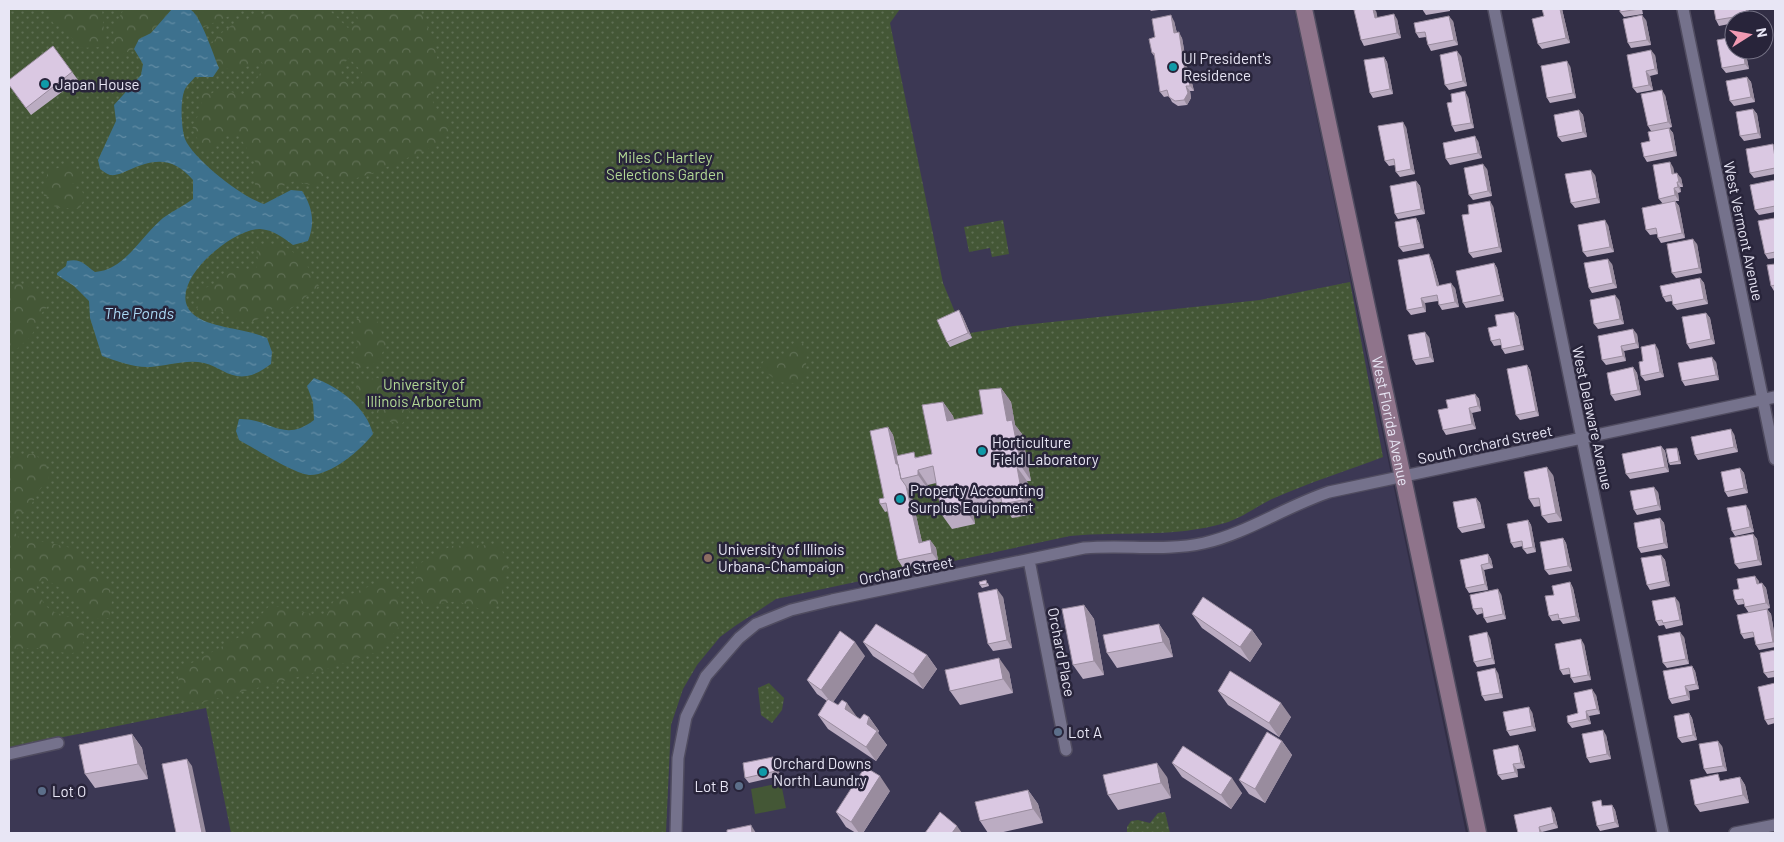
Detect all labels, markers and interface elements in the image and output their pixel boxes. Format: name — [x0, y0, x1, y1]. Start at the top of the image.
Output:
north arrow — [1724, 10, 1774, 60]
text: N — [1753, 26, 1771, 39]
place label: UI President's Residence — [1183, 49, 1271, 84]
marker: UI President's Residence — [1167, 61, 1179, 73]
place label: Japan House — [55, 75, 140, 93]
marker: Japan House — [39, 78, 51, 90]
park label: Miles C Hartley Selections Garden — [606, 148, 724, 183]
street label: West Vermont Avenue — [1720, 160, 1768, 302]
water label: The Ponds — [104, 303, 175, 322]
street label: West Delaware Avenue — [1569, 344, 1617, 492]
street label: West Florida Avenue — [1369, 354, 1413, 487]
park label: University of Illinois Arboretum — [367, 375, 481, 410]
street label: South Orchard Street — [1416, 421, 1554, 467]
place label: Horticulture Field Laboratory — [992, 433, 1099, 468]
marker: Horticulture Field Laboratory — [976, 445, 988, 457]
place label: Property Accounting Surplus Equipment — [910, 481, 1044, 516]
marker: Property Accounting Surplus Equipment — [894, 493, 906, 505]
place label: University of Illinois Urbana-Champaign — [718, 540, 845, 575]
marker: University of Illinois Urbana-Champaign — [702, 552, 714, 564]
street label: Orchard Street — [857, 552, 955, 588]
street label: Orchard Place — [1045, 606, 1079, 698]
place label: Lot A — [1068, 723, 1102, 741]
marker: Lot A — [1052, 726, 1064, 738]
place label: Orchard Downs North Laundry — [773, 754, 871, 789]
marker: Orchard Downs North Laundry — [757, 766, 769, 778]
place label: Lot B — [695, 777, 729, 795]
marker: Lot B — [733, 780, 745, 792]
place label: Lot O — [52, 782, 86, 800]
marker: Lot O — [36, 785, 48, 797]

